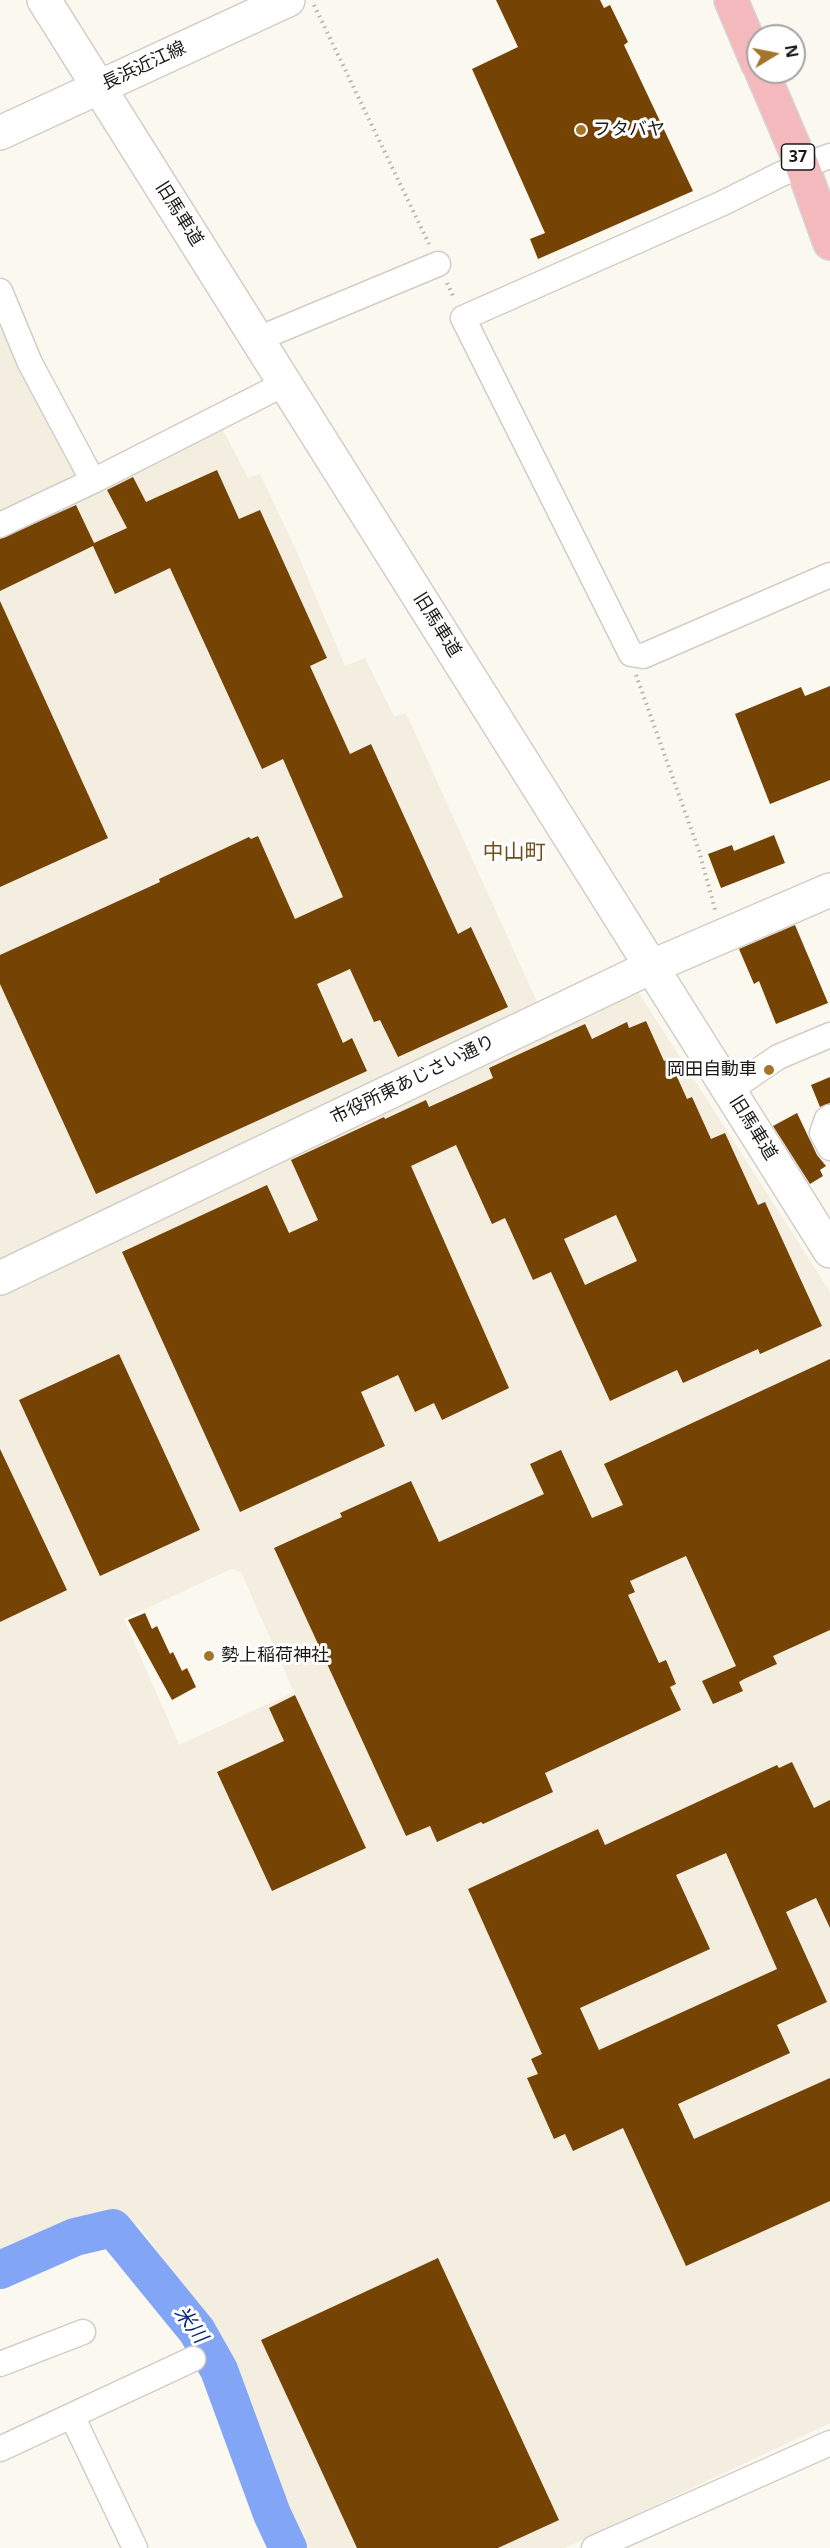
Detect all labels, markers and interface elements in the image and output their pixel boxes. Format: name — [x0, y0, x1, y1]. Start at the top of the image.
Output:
north arrow — [746, 24, 806, 84]
street label: 長浜近江線 — [99, 37, 189, 95]
text: N — [780, 43, 804, 60]
place label: フタバヤ — [593, 119, 665, 141]
marker: フタバヤ — [574, 123, 588, 137]
road number: 37 — [782, 144, 814, 170]
street label: 旧馬車道 — [151, 178, 207, 250]
street label: 旧馬車道 — [409, 589, 465, 661]
district label: 中山町 — [483, 840, 545, 866]
street label: 市役所東あじさい通り — [327, 1031, 499, 1129]
place label: 岡田自動車 — [667, 1059, 757, 1081]
marker: 岡田自動車 — [762, 1063, 776, 1077]
street label: 旧馬車道 — [725, 1092, 781, 1164]
place label: 勢上稲荷神社 — [221, 1645, 329, 1667]
marker: 勢上稲荷神社 — [202, 1649, 216, 1663]
water label: 米川 — [169, 2302, 211, 2348]

